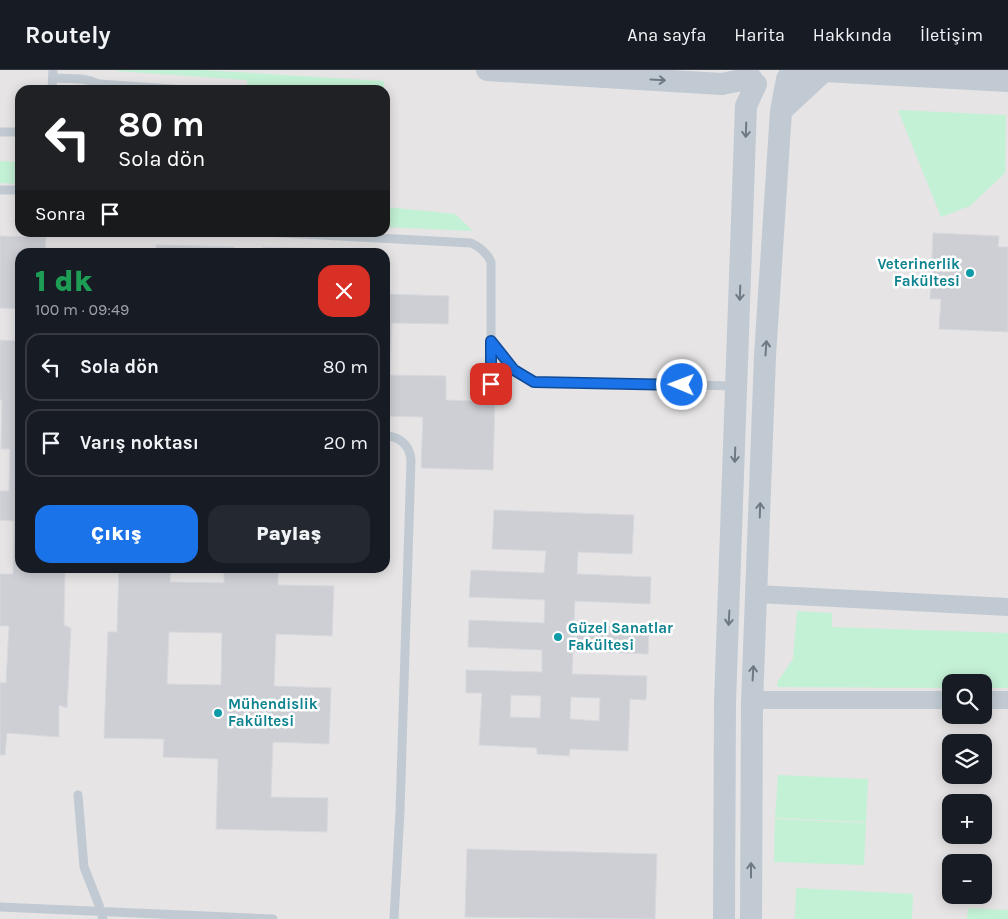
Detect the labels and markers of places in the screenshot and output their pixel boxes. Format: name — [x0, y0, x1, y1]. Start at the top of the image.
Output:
place label: Veterinerlik Fakültesi — [877, 255, 960, 290]
marker: Veterinerlik Fakültesi — [964, 267, 976, 279]
pin — [470, 363, 512, 405]
place label: Güzel Sanatlar Fakültesi — [568, 619, 673, 654]
marker: Güzel Sanatlar Fakültesi — [552, 631, 564, 643]
place label: Mühendislik Fakültesi — [228, 695, 318, 730]
marker: Mühendislik Fakültesi — [212, 707, 224, 719]

